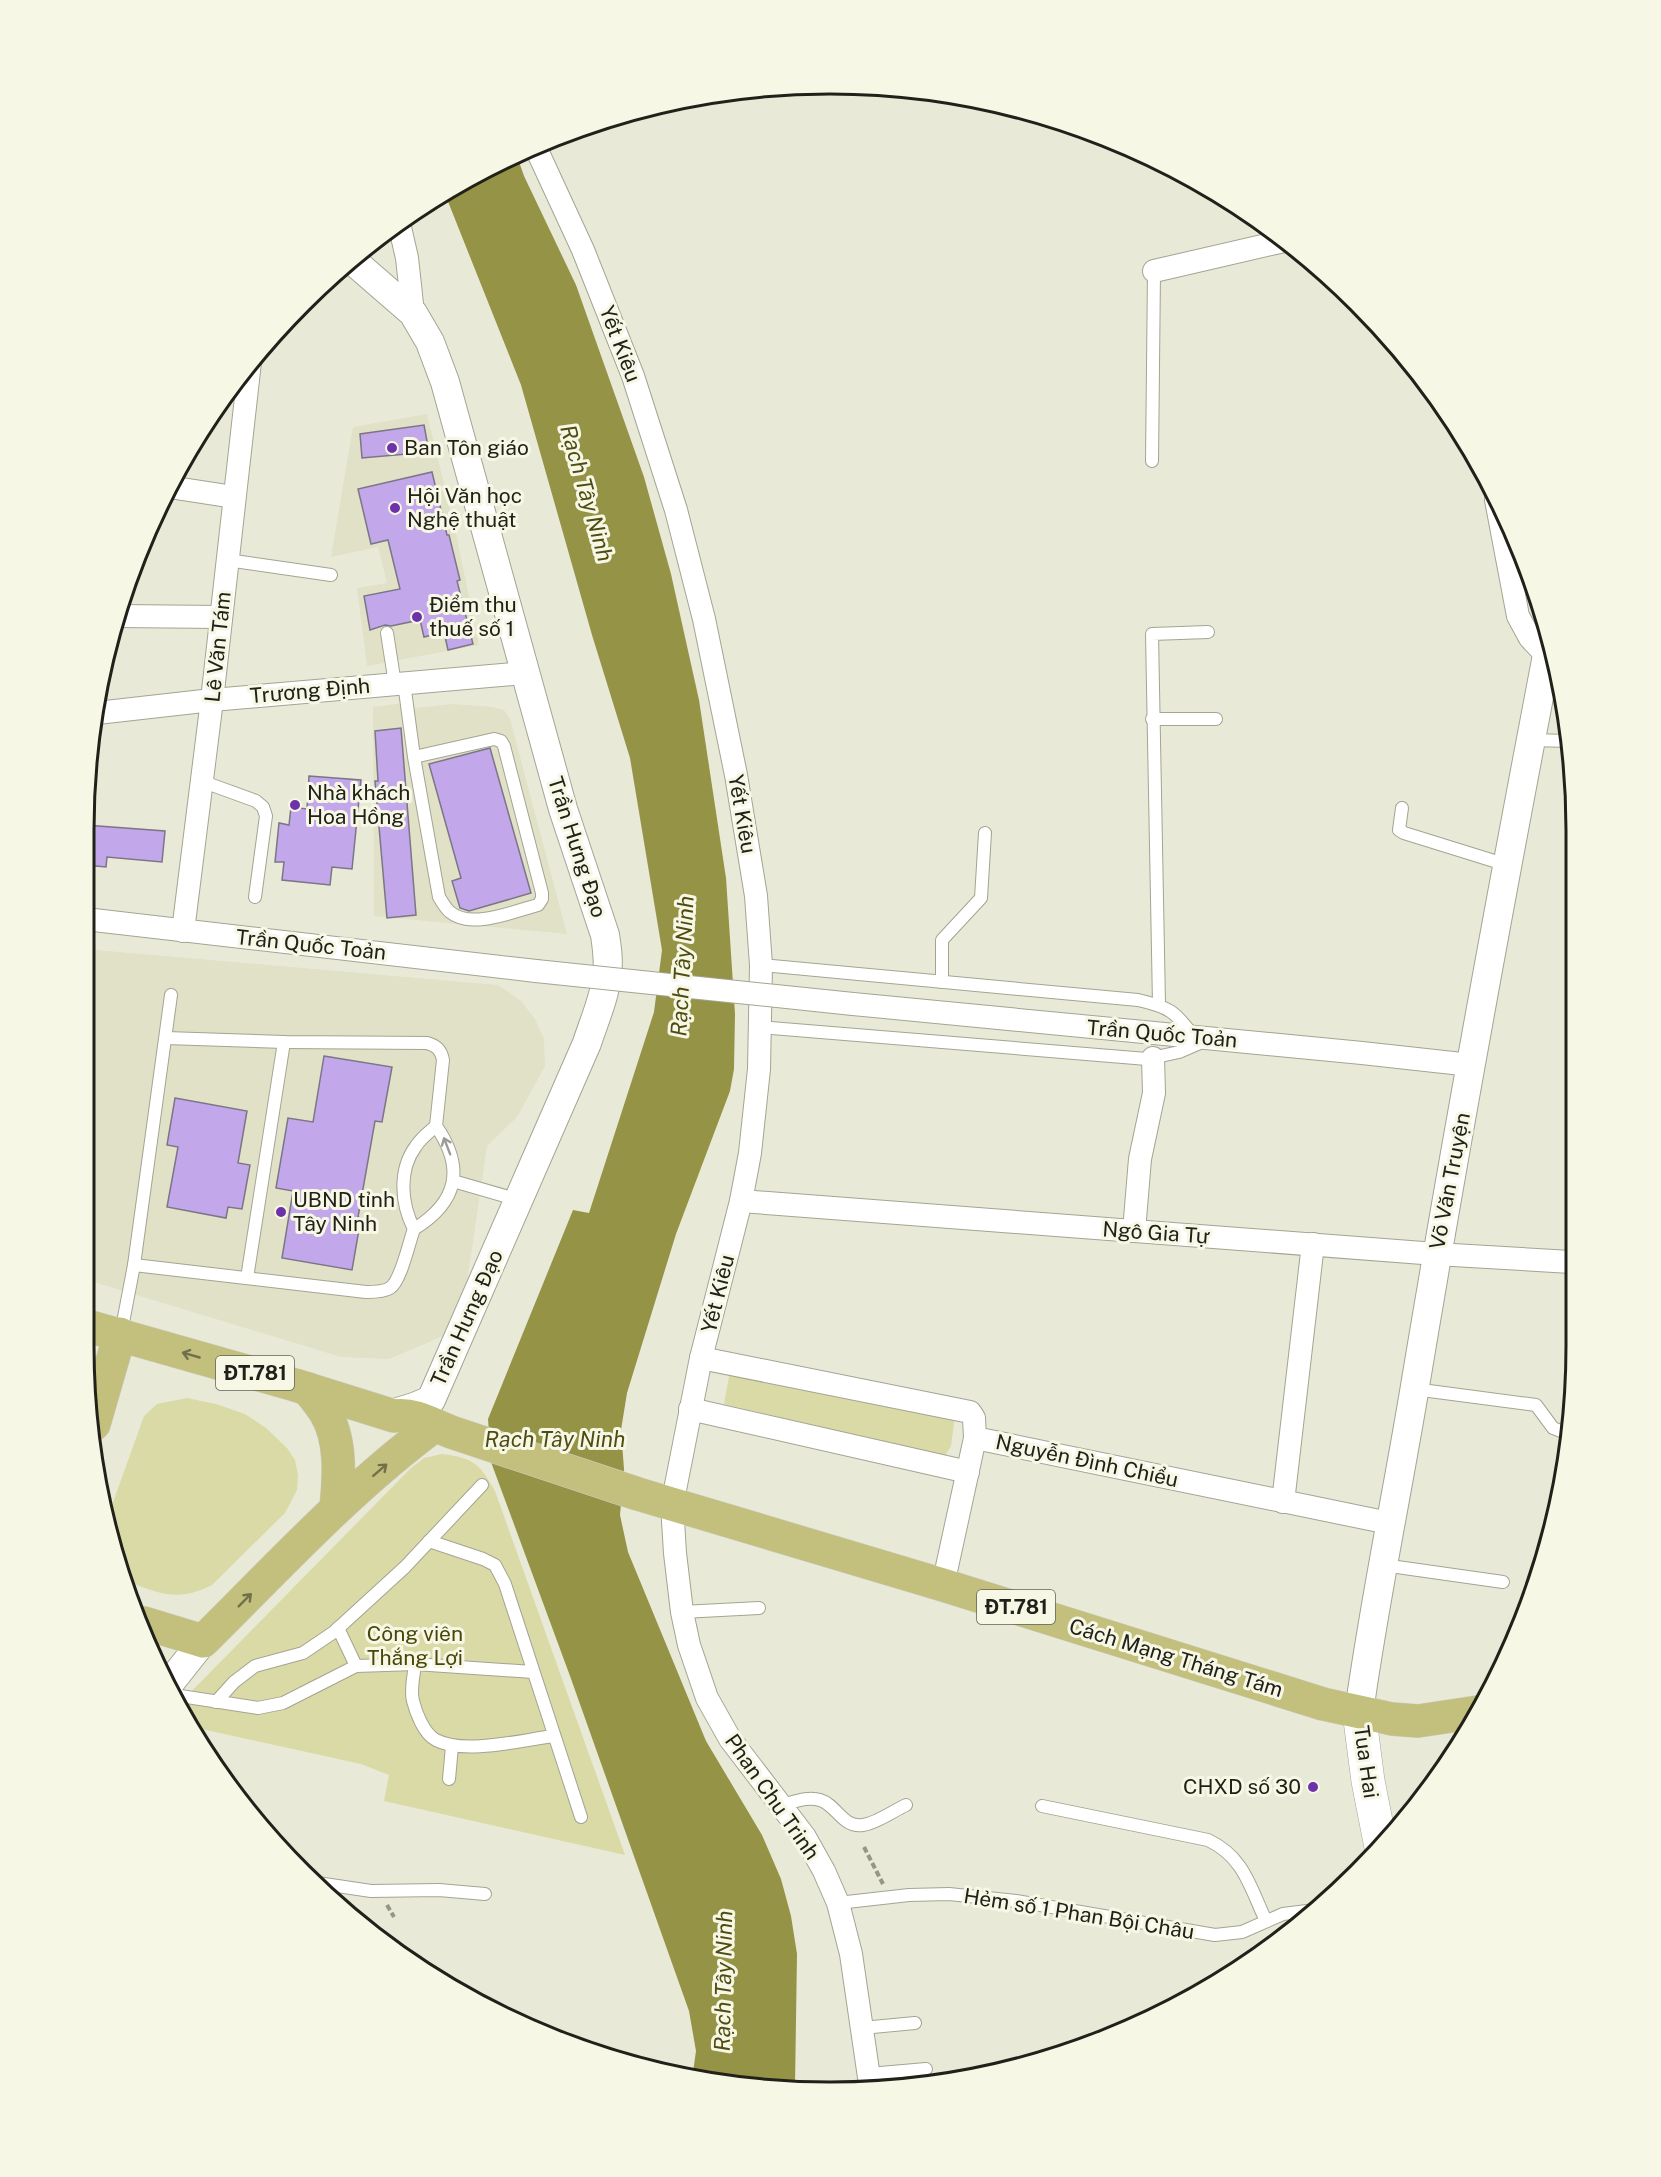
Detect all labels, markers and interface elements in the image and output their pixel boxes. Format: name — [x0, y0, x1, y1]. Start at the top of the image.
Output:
street label: Yết Kiêu — [595, 302, 646, 385]
water label: Rạch Tây Ninh — [555, 422, 619, 564]
place label: Ban Tôn giáo — [404, 435, 529, 460]
marker: Ban Tôn giáo — [385, 441, 399, 455]
place label: Hội Văn học Nghệ thuật — [407, 483, 522, 532]
marker: Hội Văn học Nghệ thuật — [388, 501, 402, 515]
street label: Lê Văn Tám — [199, 590, 236, 704]
place label: Điểm thu thuế số 1 — [429, 592, 517, 641]
marker: Điểm thu thuế số 1 — [410, 610, 424, 624]
street label: Trương Định — [249, 673, 371, 708]
street label: Trần Hưng Đạo — [543, 773, 612, 920]
street label: Yết Kiêu — [723, 773, 762, 855]
place label: Nhà khách Hoa Hồng — [307, 780, 410, 829]
marker: Nhà khách Hoa Hồng — [288, 798, 302, 812]
water label: Rạch Tây Ninh — [665, 895, 699, 1037]
street label: Trần Quốc Toản — [235, 924, 387, 965]
street label: Trần Quốc Toản — [1086, 1014, 1238, 1053]
street label: Võ Văn Truyện — [1424, 1110, 1475, 1251]
one-way arrow — [440, 1137, 451, 1156]
place label: UBND tỉnh Tây Ninh — [293, 1187, 395, 1236]
marker: UBND tỉnh Tây Ninh — [274, 1205, 288, 1219]
street label: Ngô Gia Tự — [1102, 1216, 1211, 1249]
street label: Trần Hưng Đạo — [425, 1246, 508, 1390]
street label: Yết Kiêu — [696, 1252, 739, 1336]
one-way arrow — [182, 1349, 201, 1360]
road number: ĐT.781 — [216, 1356, 294, 1390]
water label: Rạch Tây Ninh — [485, 1426, 625, 1452]
street label: Nguyễn Đình Chiểu — [994, 1429, 1181, 1492]
one-way arrow — [372, 1463, 387, 1477]
road number: ĐT.781 — [977, 1590, 1055, 1624]
one-way arrow — [238, 1592, 253, 1607]
street label: Cách Mạng Tháng Tám — [1066, 1613, 1286, 1702]
park label: Công viên Thắng Lợi — [367, 1621, 463, 1670]
street label: Tua Hai — [1349, 1724, 1384, 1800]
street label: Phan Chu Trinh — [720, 1729, 825, 1864]
place label: CHXD số 30 — [1183, 1774, 1301, 1799]
marker: CHXD số 30 — [1306, 1780, 1320, 1794]
street label: Hẻm số 1 Phan Bội Châu — [962, 1883, 1196, 1944]
water label: Rạch Tây Ninh — [709, 1910, 737, 2052]

